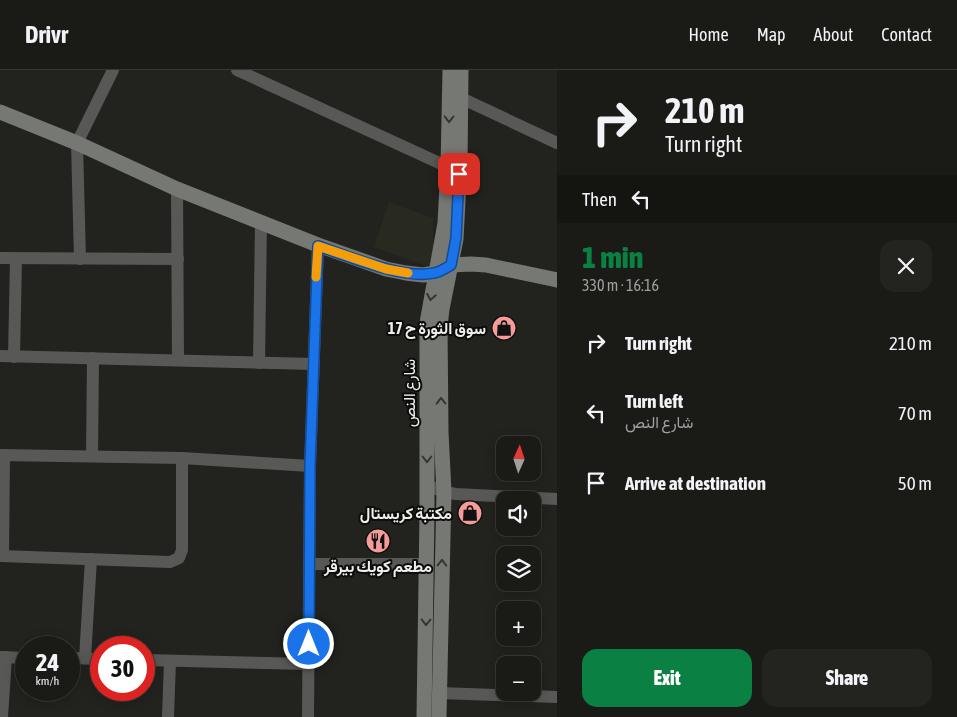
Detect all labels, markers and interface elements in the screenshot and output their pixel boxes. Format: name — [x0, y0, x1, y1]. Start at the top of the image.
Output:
text: Drivr — [25, 21, 68, 48]
text: Home — [689, 24, 729, 45]
text: Map — [757, 24, 786, 45]
text: About — [814, 24, 853, 45]
text: Contact — [881, 24, 932, 45]
icon: right — [582, 90, 647, 155]
text: 210 m — [665, 90, 744, 130]
one-way arrow — [444, 115, 454, 123]
text: Turn right — [665, 131, 742, 157]
pin — [438, 153, 480, 195]
icon: arrive — [445, 160, 473, 188]
icon: left — [627, 185, 655, 213]
text: Then — [582, 188, 617, 210]
text: 1 min — [582, 240, 643, 274]
button: close — [880, 240, 932, 292]
text: 330 m · 16:16 — [582, 276, 659, 294]
one-way arrow — [426, 293, 437, 302]
shop icon: سوق الثورة ح 17 — [491, 315, 517, 341]
place label: سوق الثورة ح 17 — [388, 319, 486, 339]
icon: right — [582, 329, 610, 357]
text: Turn right — [625, 332, 692, 354]
text: 210 m — [889, 332, 932, 354]
street label: شارع النص — [400, 359, 421, 427]
text: Turn left — [625, 390, 683, 412]
one-way arrow — [435, 397, 446, 405]
icon: left — [582, 399, 610, 427]
text: 70 m — [898, 402, 932, 424]
text: شارع النص — [625, 413, 693, 431]
north arrow — [496, 436, 541, 481]
map controls — [496, 436, 541, 701]
one-way arrow — [422, 456, 432, 464]
icon: arrive — [582, 469, 610, 497]
text: Arrive at destination — [625, 472, 766, 494]
text: 50 m — [898, 472, 932, 494]
button: sound — [496, 491, 541, 536]
shop icon: مكتبة كريستال — [457, 500, 483, 526]
place label: مكتبة كريستال — [360, 504, 452, 524]
restaurant icon: مطعم كويك بيرقر — [365, 528, 391, 554]
button: layers — [496, 546, 541, 591]
place label: مطعم كويك بيرقر — [323, 557, 432, 577]
one-way arrow — [437, 559, 447, 567]
button: + — [496, 601, 541, 646]
position arrow — [282, 617, 334, 669]
one-way arrow — [421, 618, 431, 626]
speed limit sign: 30 — [90, 636, 155, 701]
text: 24 — [36, 648, 59, 676]
button: Exit — [582, 649, 752, 707]
button: Share — [762, 649, 932, 707]
button: − — [496, 656, 541, 701]
text: km/h — [36, 674, 59, 688]

